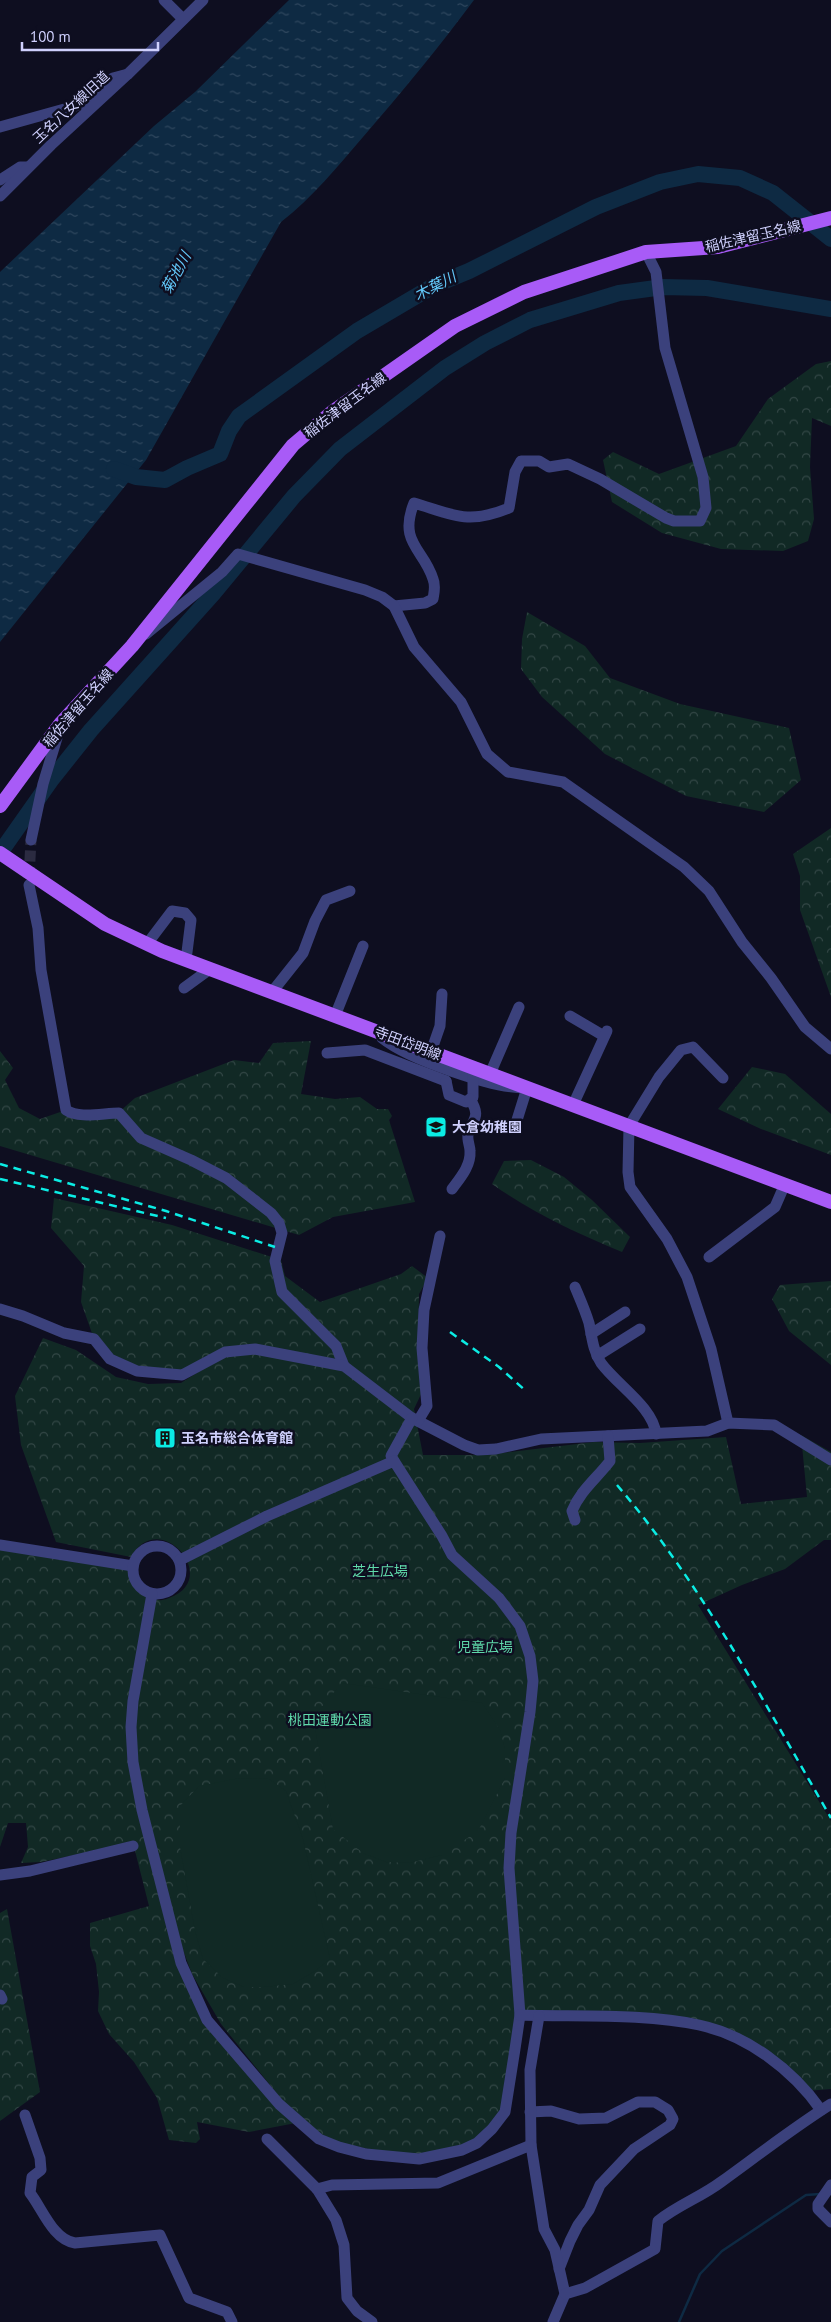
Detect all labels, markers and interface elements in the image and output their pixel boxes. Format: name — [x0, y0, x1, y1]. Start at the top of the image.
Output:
scale bar — [22, 20, 159, 52]
text: 100 m — [30, 27, 71, 46]
street label: 玉名八女線旧道 — [29, 67, 113, 147]
street label: 稲佐津留玉名線 — [703, 216, 803, 256]
water label: 菊池川 — [156, 247, 196, 297]
water label: 木葉川 — [410, 266, 461, 305]
street label: 稲佐津留玉名線 — [300, 368, 390, 442]
street label: 稲佐津留玉名線 — [39, 665, 117, 751]
street label: 寺田岱明線 — [372, 1022, 444, 1064]
school or university icon: 大倉幼稚園 — [424, 1115, 448, 1139]
place label: 大倉幼稚園 — [452, 1118, 522, 1136]
building icon: 玉名市総合体育館 — [153, 1426, 177, 1450]
place label: 玉名市総合体育館 — [181, 1429, 293, 1447]
park label: 芝生広場 — [352, 1562, 408, 1580]
park label: 児童広場 — [457, 1638, 513, 1656]
park label: 桃田運動公園 — [288, 1711, 372, 1729]

